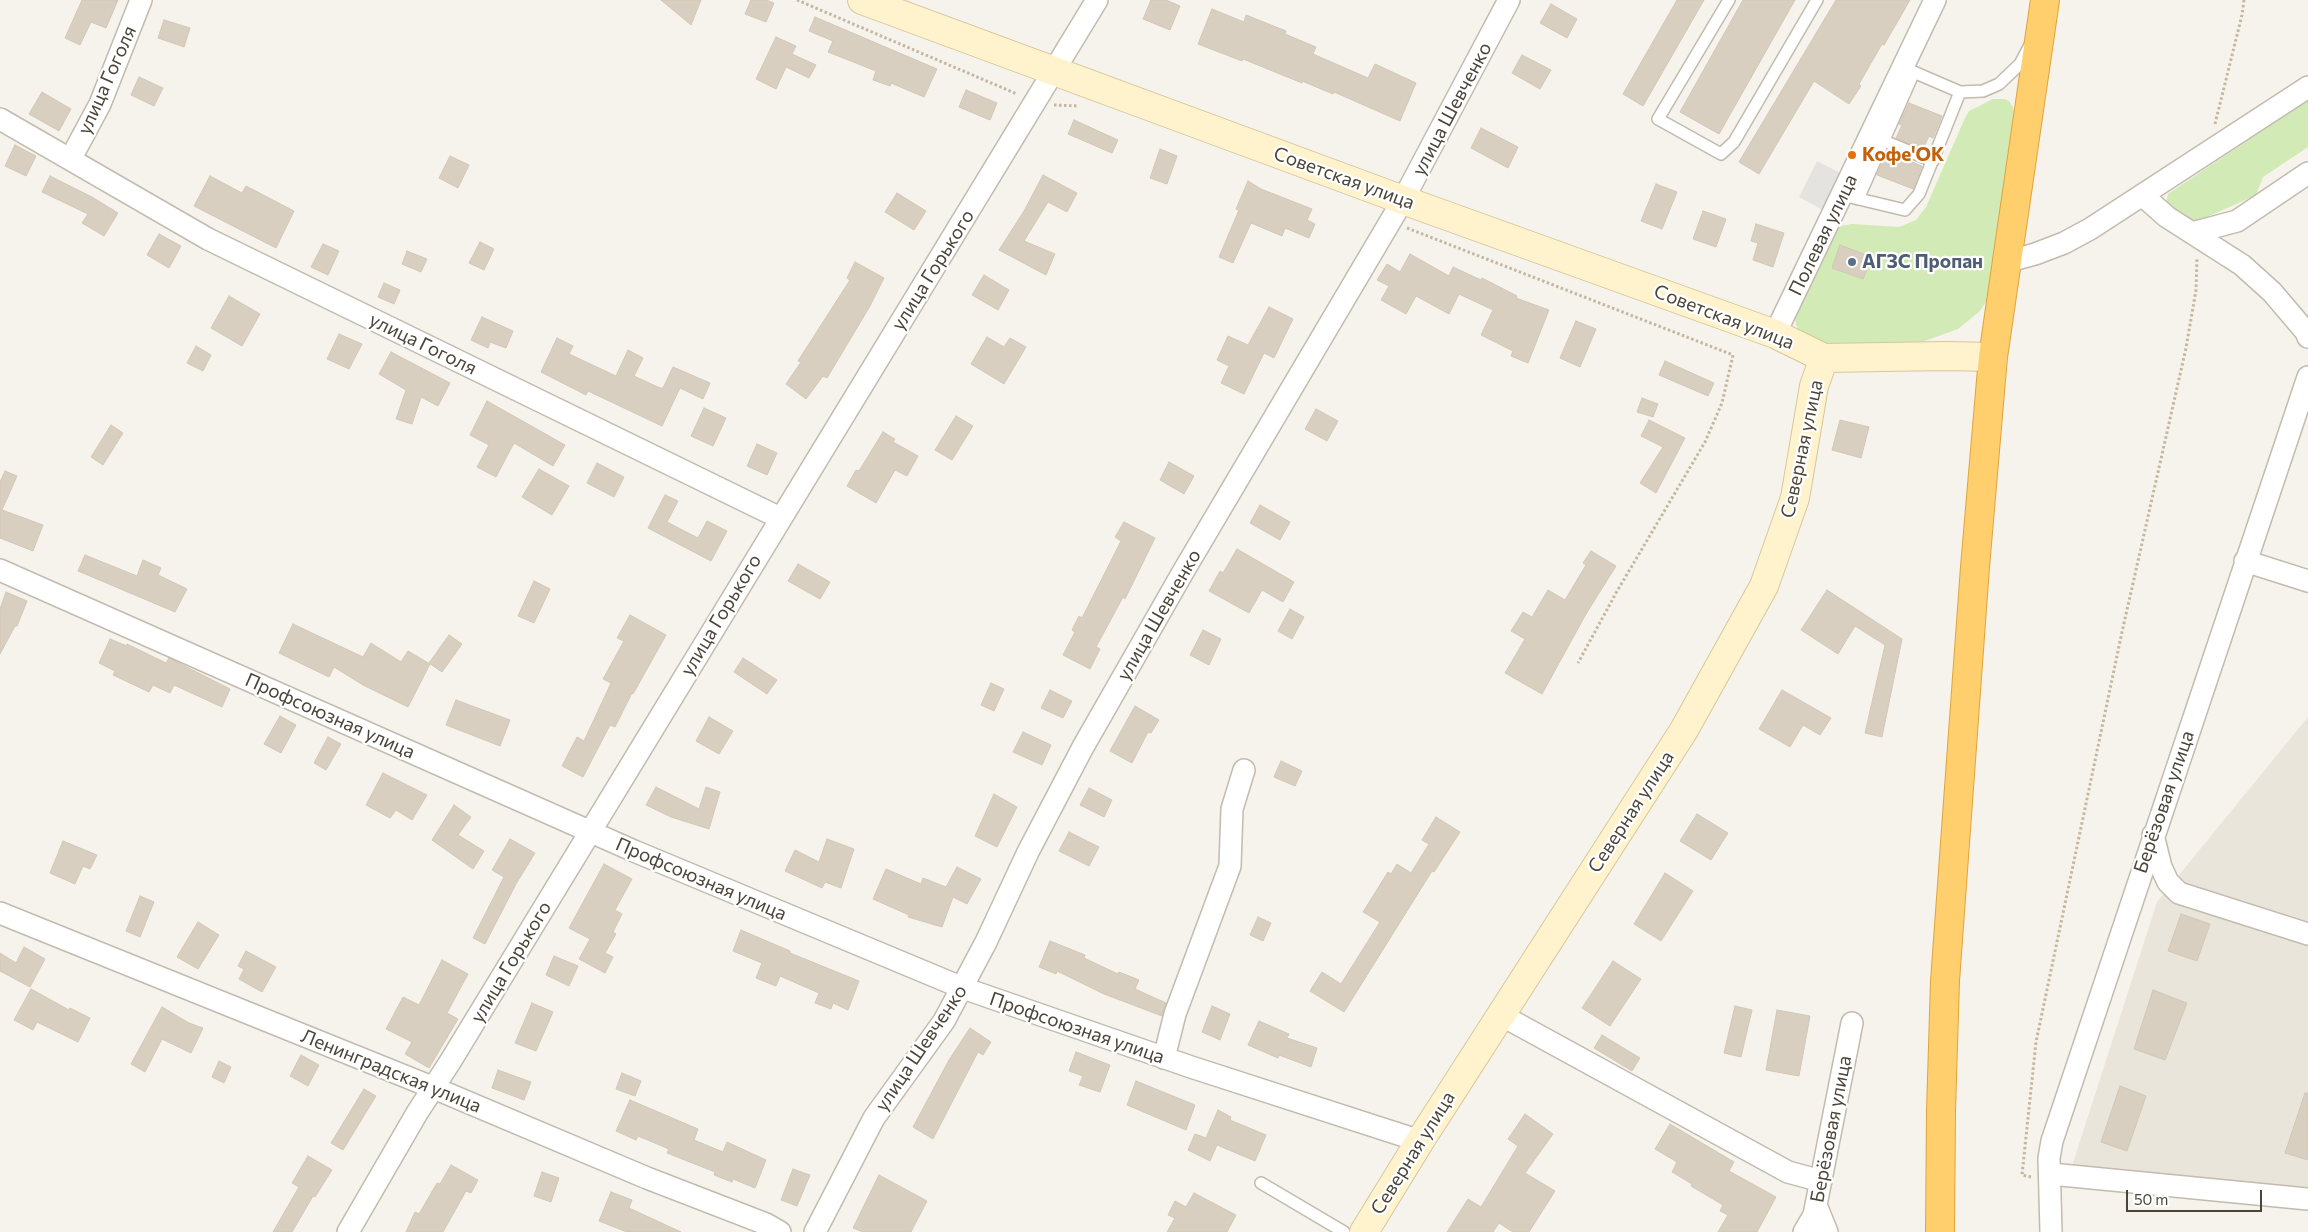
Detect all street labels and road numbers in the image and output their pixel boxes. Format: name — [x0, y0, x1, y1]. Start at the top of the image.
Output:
street label: улица Гоголя — [73, 22, 141, 138]
street label: улица Шевченко — [1407, 38, 1497, 180]
street label: Советская улица — [1270, 142, 1418, 214]
street label: Полевая улица — [1784, 171, 1862, 299]
street label: улица Горького — [887, 206, 979, 334]
street label: Советская улица — [1651, 280, 1797, 354]
street label: улица Гоголя — [366, 308, 480, 380]
street label: Северная улица — [1776, 378, 1828, 520]
street label: улица Шевченко — [1112, 545, 1206, 685]
street label: улица Горького — [676, 550, 766, 680]
street label: Профсоюзная улица — [242, 668, 418, 764]
street label: Берёзовая улица — [2129, 728, 2199, 876]
street label: Северная улица — [1583, 747, 1679, 877]
street label: Профсоюзная улица — [612, 833, 790, 925]
street label: улица Горького — [466, 897, 556, 1027]
street label: улица Шевченко — [870, 980, 972, 1116]
street label: Профсоюзная улица — [987, 987, 1167, 1069]
street label: Ленинградская улица — [298, 1024, 484, 1118]
street label: Берёзовая улица — [1806, 1054, 1856, 1204]
street label: Северная улица — [1366, 1087, 1460, 1219]

